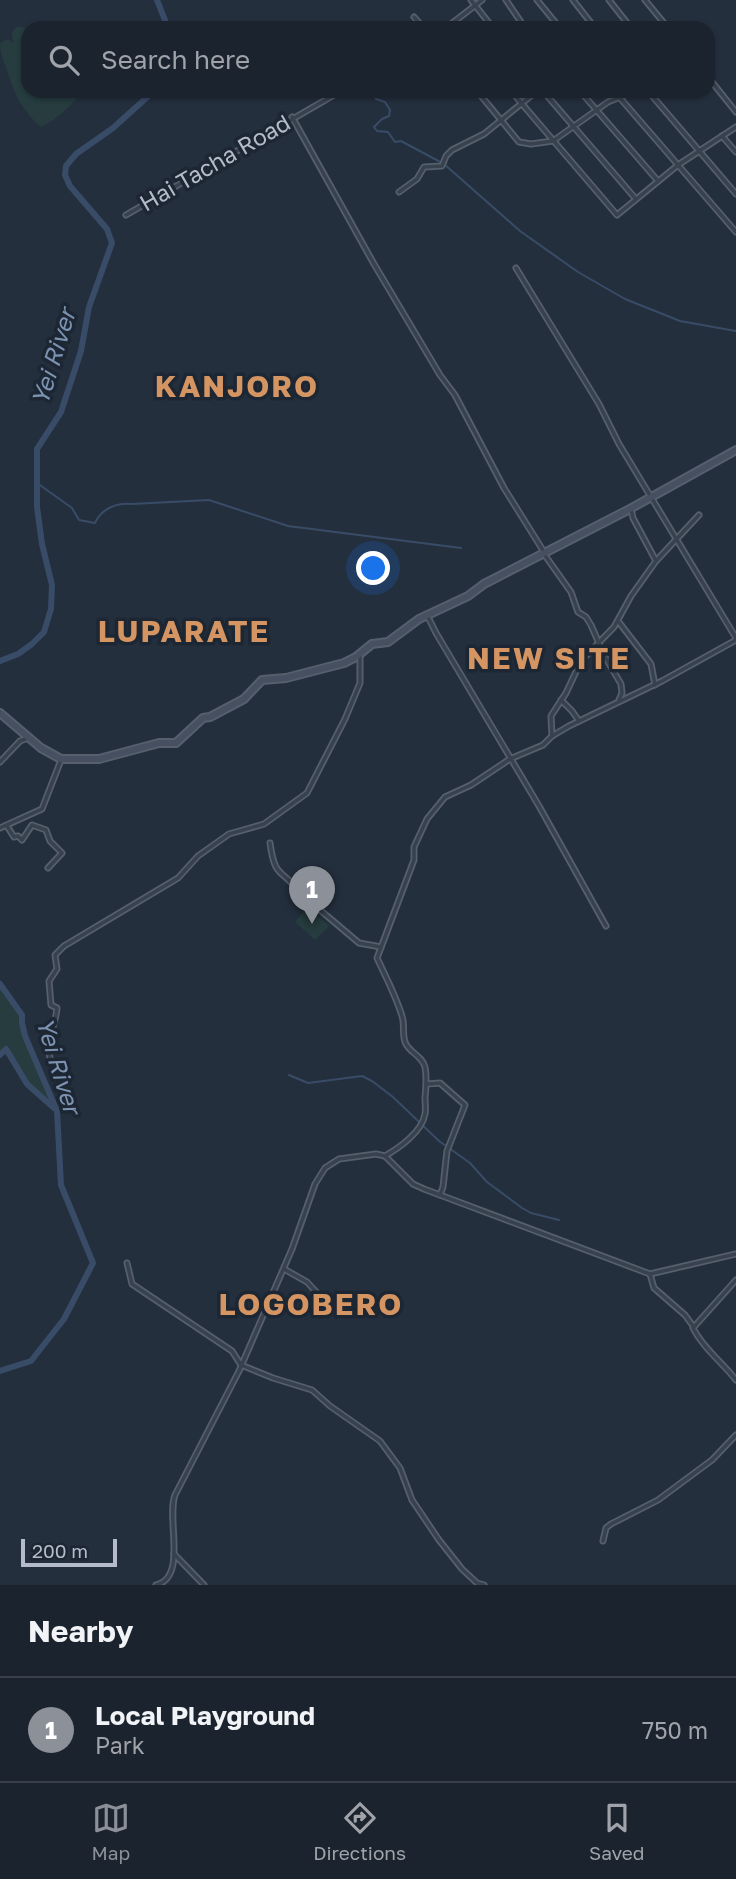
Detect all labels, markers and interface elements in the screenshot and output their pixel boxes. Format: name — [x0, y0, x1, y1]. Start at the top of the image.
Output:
search box — [21, 21, 715, 98]
icon: search — [45, 41, 83, 79]
text: Search here — [101, 44, 250, 75]
street label: Hai Tacha Road — [134, 108, 295, 217]
water label: Yei River — [24, 302, 82, 408]
district label: KANJORO — [155, 368, 319, 404]
your location — [356, 551, 390, 585]
district label: LUPARATE — [98, 613, 270, 649]
district label: NEW SITE — [467, 640, 631, 676]
pin: 1 — [289, 866, 335, 924]
water label: Yei River — [31, 1014, 89, 1121]
district label: LOGOBERO — [219, 1286, 403, 1322]
scale bar — [21, 1536, 117, 1568]
text: 200 m — [32, 1539, 88, 1562]
text: Nearby — [28, 1613, 133, 1649]
text: Local Playground — [95, 1700, 315, 1731]
text: 1 — [45, 1716, 57, 1744]
text: 750 m — [642, 1716, 708, 1744]
text: Park — [95, 1731, 145, 1759]
tab: Map — [91, 1799, 130, 1864]
tab: Directions — [313, 1799, 406, 1864]
tab: Saved — [589, 1799, 645, 1864]

